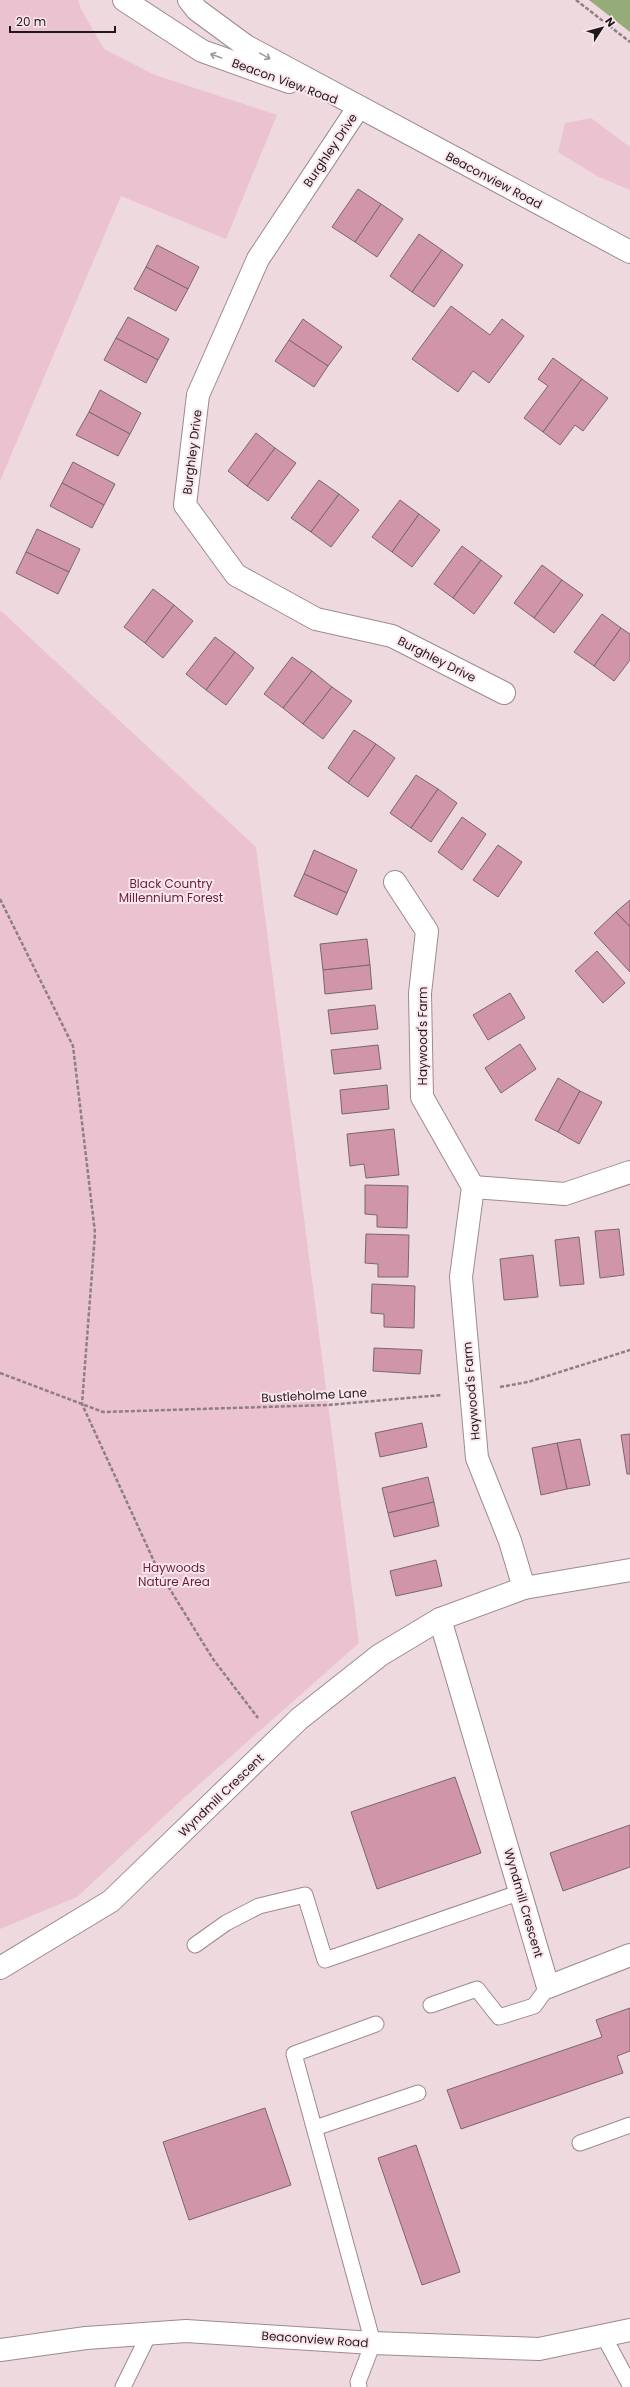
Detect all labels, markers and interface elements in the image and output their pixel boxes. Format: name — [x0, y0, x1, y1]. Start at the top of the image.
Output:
scale bar — [10, 8, 115, 34]
north arrow — [582, 8, 622, 48]
text: 20 m — [16, 13, 46, 30]
text: N — [601, 14, 619, 30]
one-way arrow — [210, 51, 222, 59]
one-way arrow — [258, 53, 270, 61]
street label: Beacon View Road — [230, 54, 340, 108]
street label: Burghley Drive — [299, 110, 361, 190]
street label: Beaconview Road — [443, 147, 545, 213]
street label: Burghley Drive — [178, 408, 206, 496]
street label: Burghley Drive — [395, 632, 479, 686]
park label: Black Country Millennium Forest — [119, 875, 223, 906]
street label: Haywood's Farm — [414, 987, 431, 1085]
street label: Haywood's Farm — [458, 1341, 484, 1441]
street label: Bustleholme Lane — [261, 1384, 367, 1406]
park label: Haywoods Nature Area — [138, 1559, 210, 1590]
street label: Wyndmill Crescent — [174, 1750, 268, 1840]
street label: Wyndmill Crescent — [500, 1846, 548, 1960]
street label: Beaconview Road — [261, 2327, 369, 2351]

